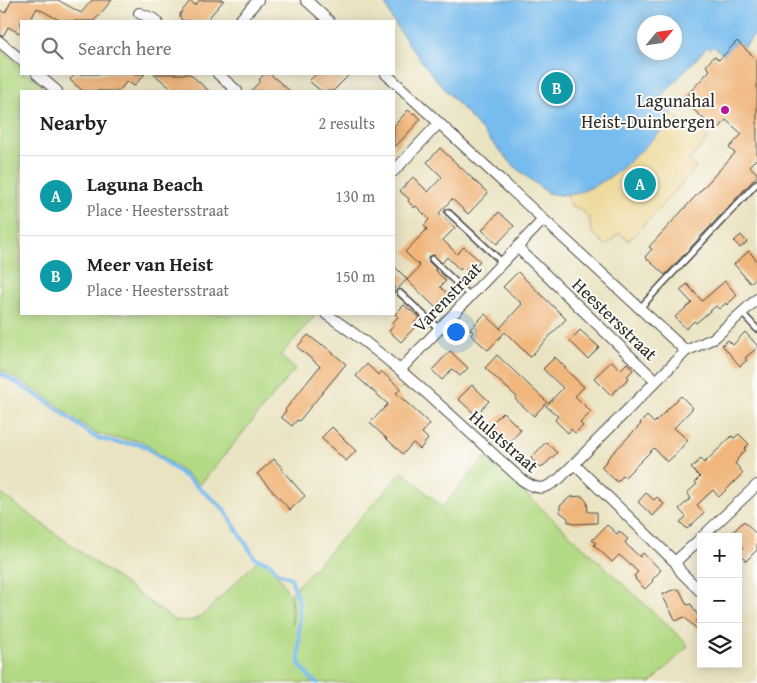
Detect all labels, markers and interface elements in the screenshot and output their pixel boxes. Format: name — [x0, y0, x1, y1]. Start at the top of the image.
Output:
north arrow — [637, 15, 682, 60]
search box — [20, 20, 395, 75]
icon: search — [38, 34, 66, 62]
text: Search here — [78, 34, 172, 62]
pin: B — [541, 69, 573, 107]
place label: Lagunahal Heist-Duinbergen — [581, 87, 715, 135]
marker: Lagunahal Heist-Duinbergen — [719, 104, 731, 116]
text: Nearby — [40, 107, 107, 138]
text: 2 results — [318, 111, 375, 135]
pin: A — [624, 165, 656, 203]
text: Laguna Beach — [87, 170, 203, 198]
text: A — [51, 184, 61, 208]
text: 130 m — [335, 184, 375, 208]
text: Place · Heestersstraat — [87, 198, 229, 222]
text: Meer van Heist — [87, 250, 213, 278]
street label: Varenstraat — [406, 255, 488, 338]
text: B — [51, 264, 61, 288]
text: 150 m — [335, 264, 375, 288]
street label: Heestersstraat — [566, 271, 664, 367]
text: Place · Heestersstraat — [87, 278, 229, 302]
your location — [443, 319, 469, 345]
street label: Hulststraat — [463, 403, 545, 479]
map controls — [697, 533, 742, 668]
button: + — [697, 533, 742, 578]
button: − — [697, 578, 742, 623]
button: layers — [697, 623, 742, 668]

